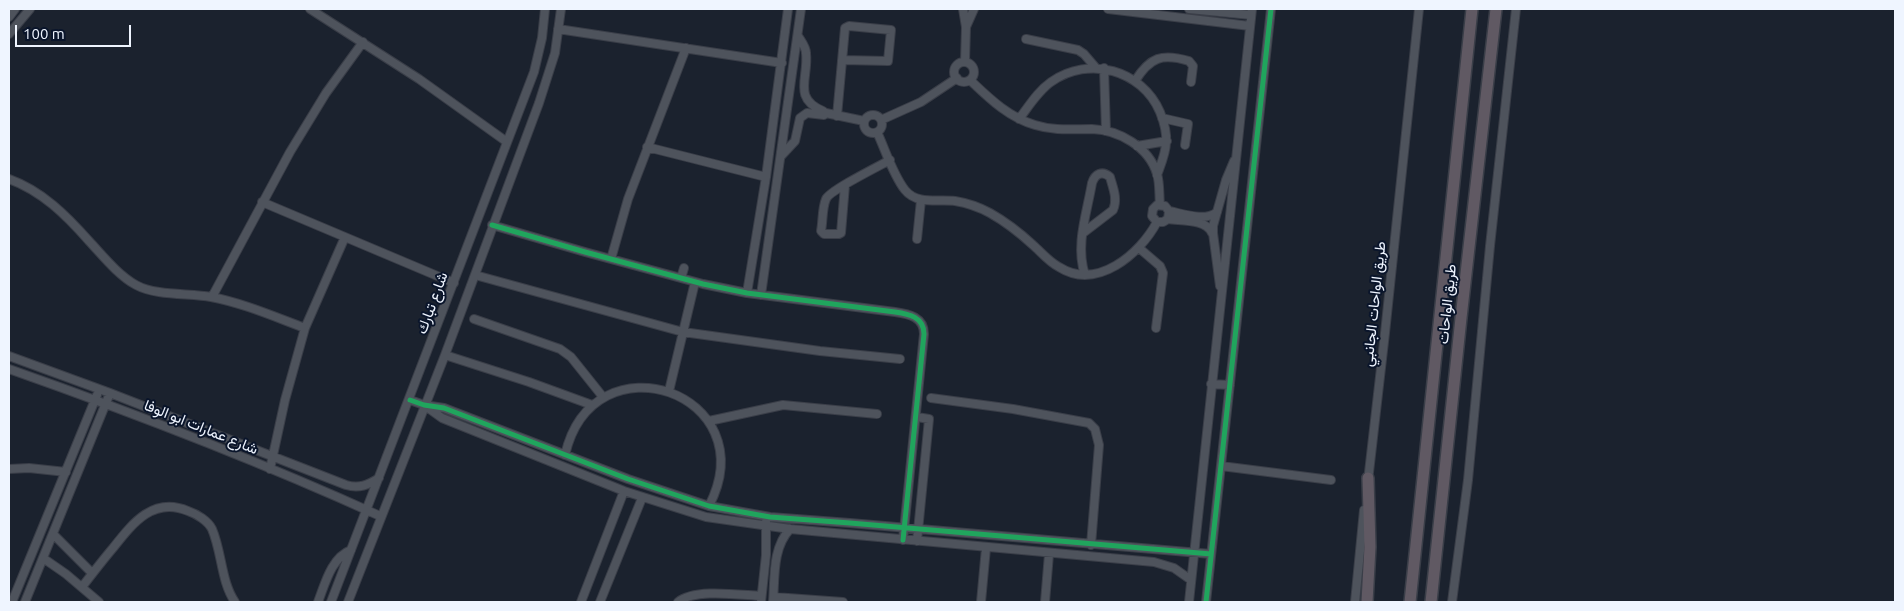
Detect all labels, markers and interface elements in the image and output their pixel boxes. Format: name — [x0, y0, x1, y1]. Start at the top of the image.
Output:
scale bar — [18, 15, 134, 47]
text: 100 m — [23, 25, 65, 42]
street label: طريق الواحات الجانبي — [1358, 240, 1390, 368]
street label: طريق الواحات — [1434, 263, 1460, 345]
street label: شارع تبارك — [412, 270, 452, 336]
street label: شارع عمارات ابو الوفا — [141, 396, 261, 458]

